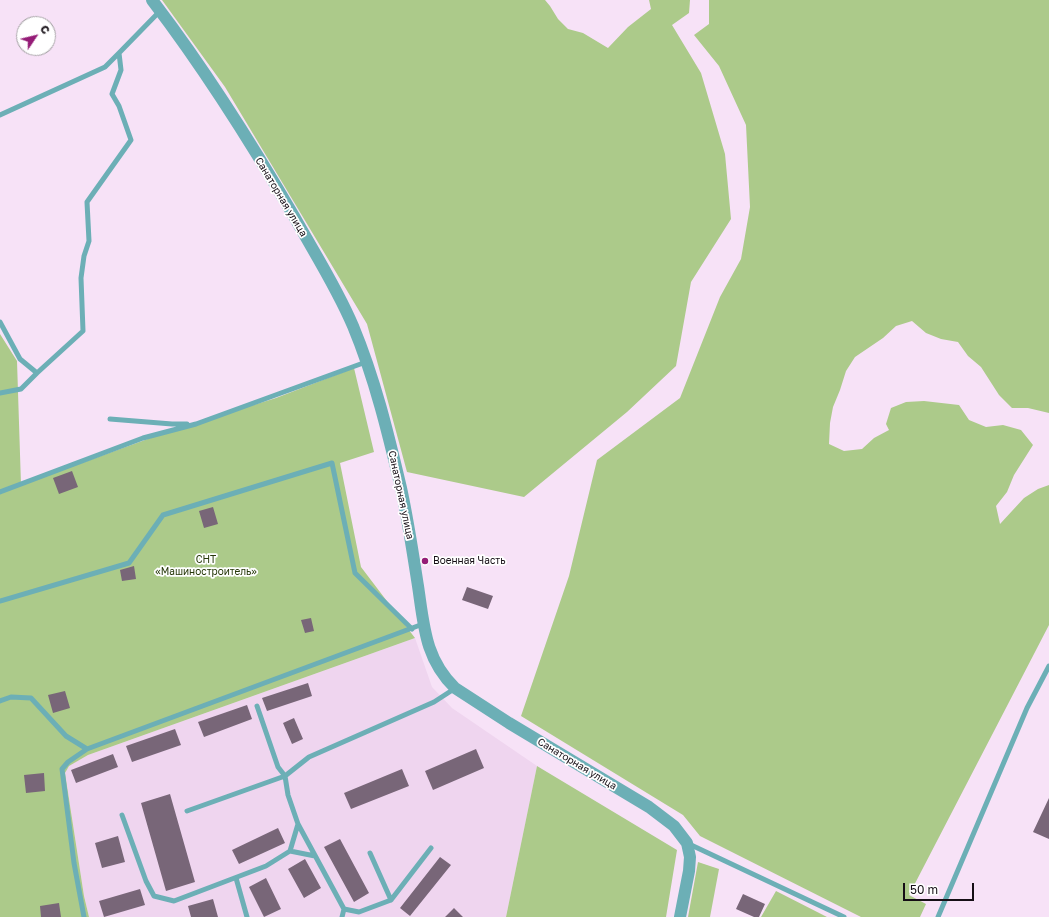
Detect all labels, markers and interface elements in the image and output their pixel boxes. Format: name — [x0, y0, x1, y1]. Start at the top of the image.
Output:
north arrow — [16, 16, 56, 56]
text: С — [38, 22, 53, 36]
street label: Санаторная улица — [253, 155, 309, 239]
street label: Санаторная улица — [386, 450, 416, 540]
park label: СНТ «Машиностроитель» — [155, 554, 257, 578]
place label: Военная Часть — [433, 555, 505, 567]
marker: Военная Часть — [420, 556, 430, 566]
street label: Санаторная улица — [535, 736, 619, 792]
scale bar — [905, 875, 976, 901]
text: 50 m — [910, 882, 938, 897]

